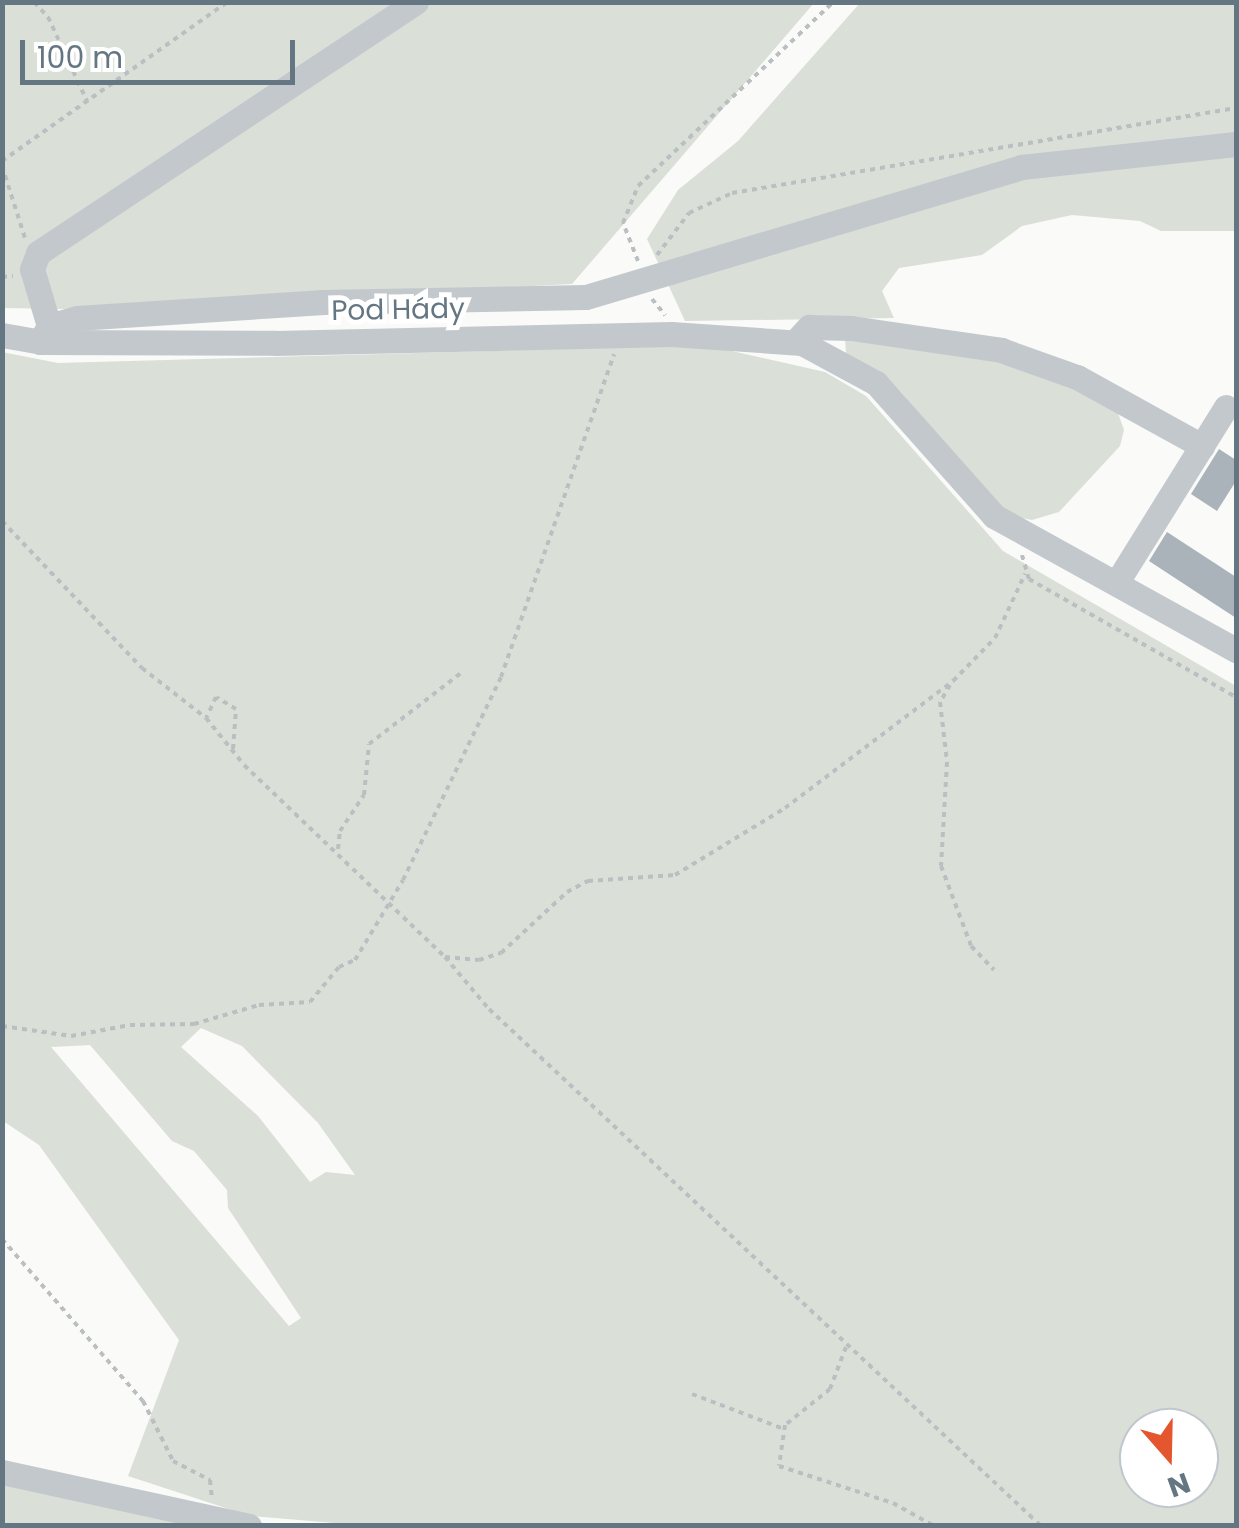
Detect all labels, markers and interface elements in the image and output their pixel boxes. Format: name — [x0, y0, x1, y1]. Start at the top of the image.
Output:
scale bar — [25, 20, 300, 82]
text: 100 m — [37, 36, 123, 79]
street label: Pod Hády — [331, 292, 465, 328]
north arrow — [1119, 1408, 1219, 1508]
text: N — [1162, 1463, 1195, 1507]

